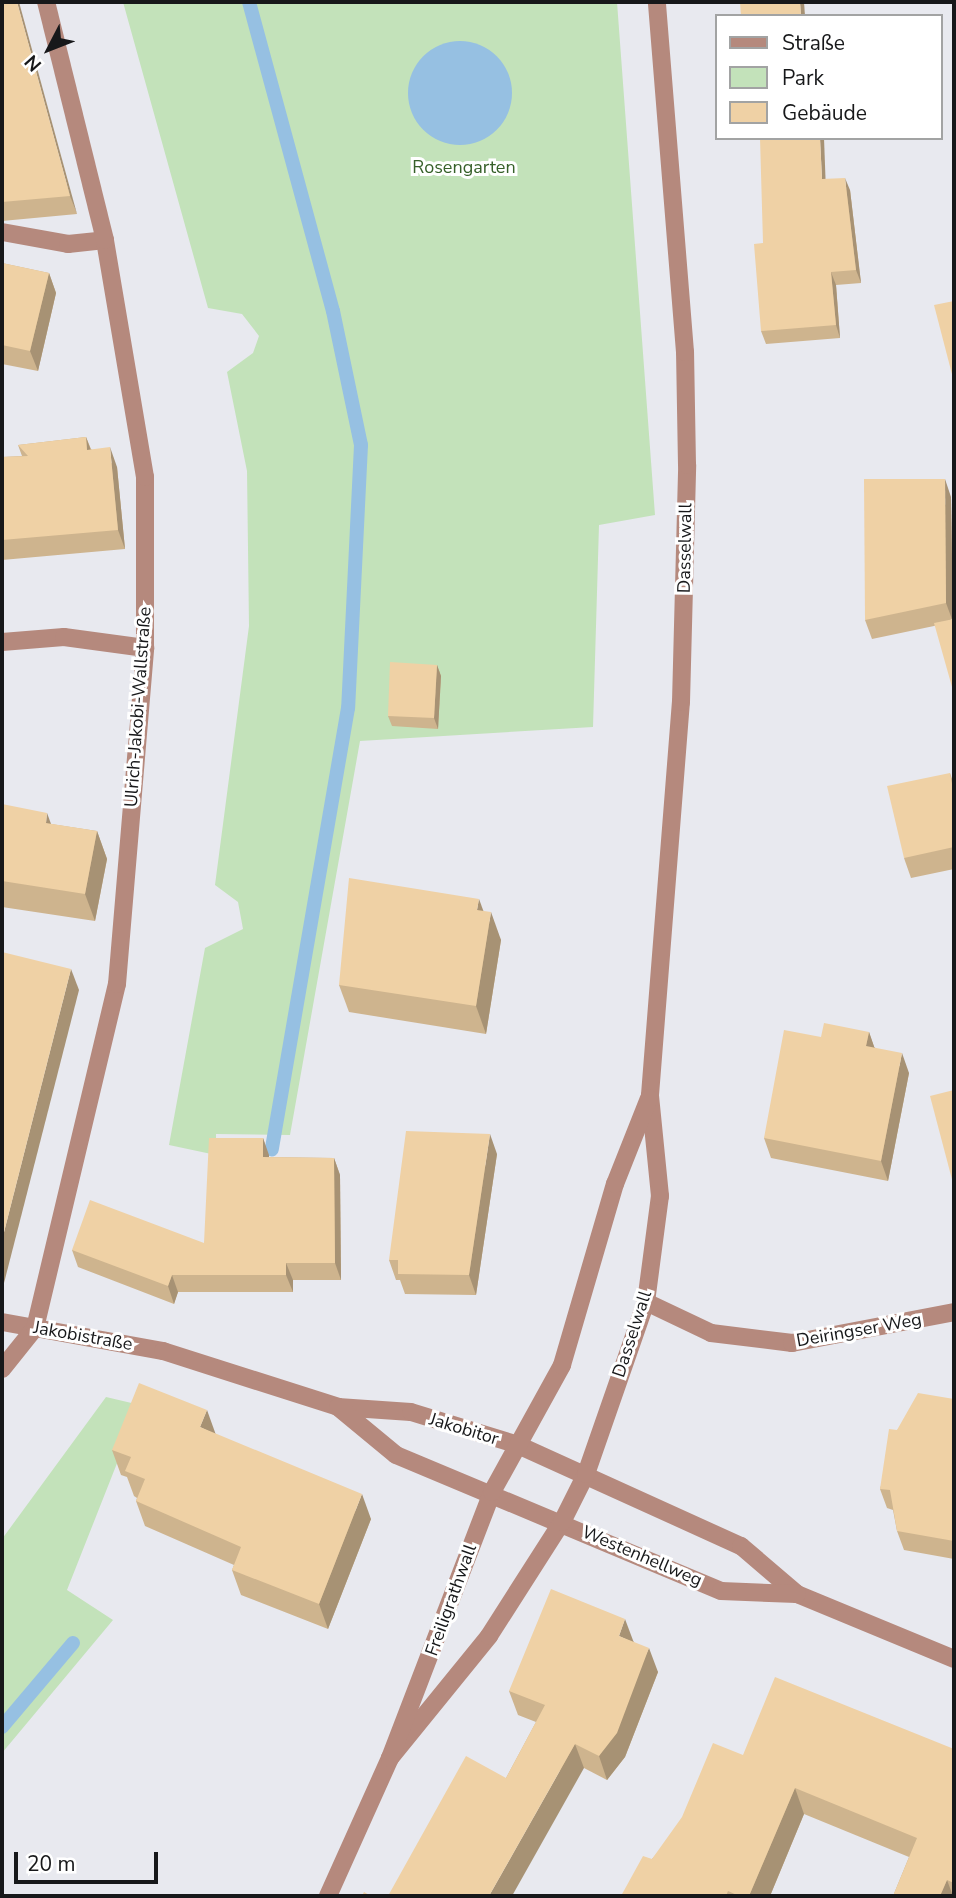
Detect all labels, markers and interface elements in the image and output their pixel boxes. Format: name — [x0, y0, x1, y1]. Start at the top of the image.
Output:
north arrow — [14, 14, 84, 84]
legend — [715, 14, 942, 140]
text: Straße — [782, 29, 845, 57]
text: N — [19, 49, 48, 77]
text: Park — [782, 64, 824, 92]
text: Gebäude — [782, 99, 867, 127]
park label: Rosengarten — [412, 156, 516, 178]
street label: Dasselwall — [673, 503, 697, 593]
street label: Ulrich-Jakobi-Wallstraße — [120, 606, 156, 808]
street label: Dasselwall — [608, 1288, 656, 1380]
street label: Deiringser Weg — [795, 1308, 923, 1352]
street label: Jakobistraße — [32, 1317, 134, 1355]
street label: Jakobitor — [427, 1408, 501, 1450]
street label: Westenhellweg — [579, 1521, 705, 1591]
street label: Freiligrathwall — [421, 1541, 481, 1659]
scale bar — [18, 1839, 161, 1883]
text: 20 m — [27, 1850, 76, 1878]

